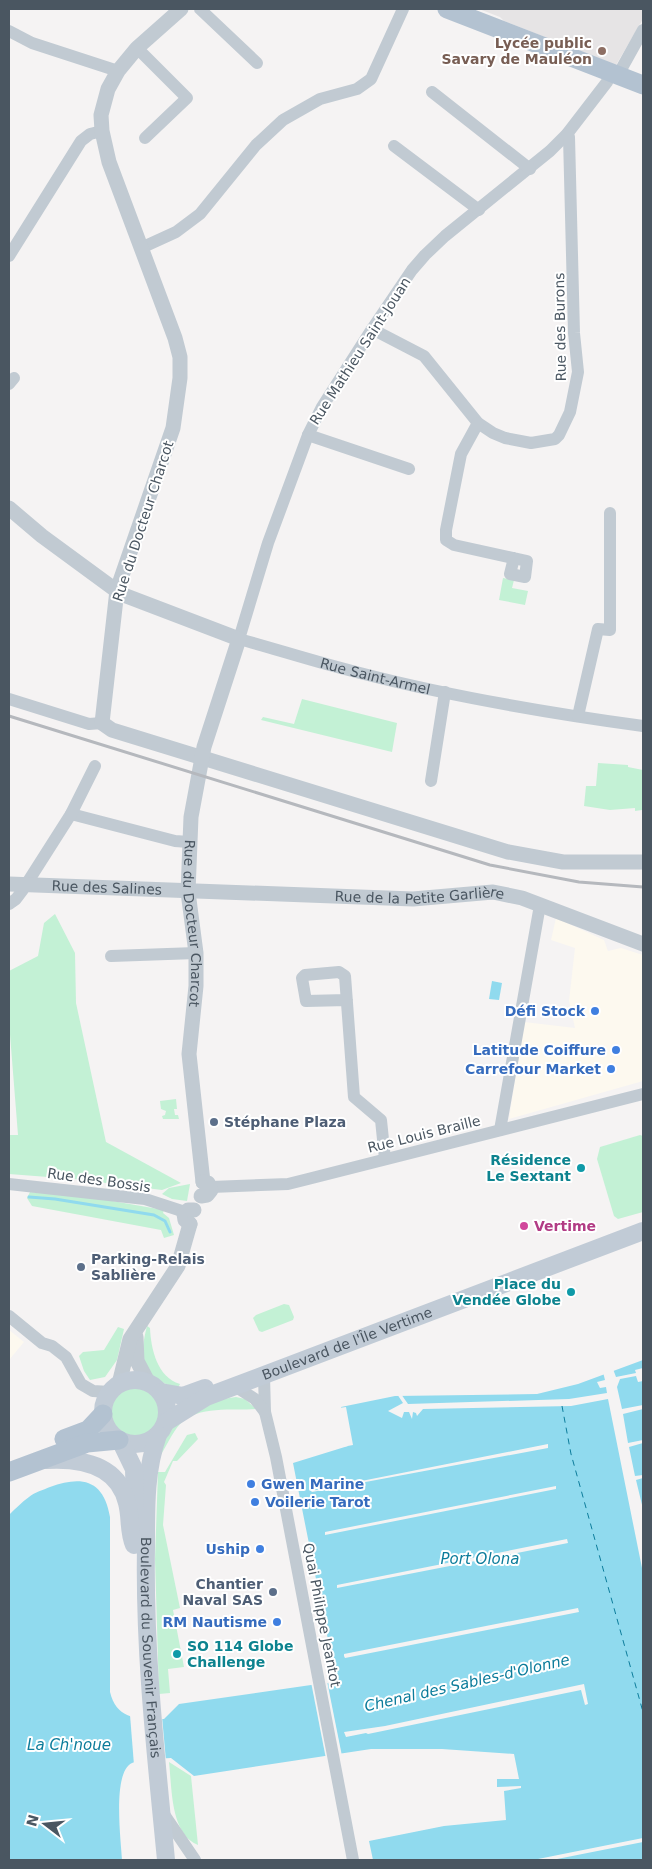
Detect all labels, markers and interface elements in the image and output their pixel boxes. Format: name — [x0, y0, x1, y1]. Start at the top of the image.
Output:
place label: Lycée public Savary de Mauléon — [441, 35, 592, 67]
marker: Lycée public Savary de Mauléon — [596, 45, 608, 57]
street label: Rue des Burons — [551, 272, 569, 382]
street label: Rue Mathieu Saint-Jouan — [306, 274, 414, 428]
street label: Rue du Docteur Charcot — [109, 438, 177, 603]
street label: Rue Saint-Armel — [318, 655, 432, 697]
street label: Rue du Docteur Charcot — [180, 839, 204, 1008]
street label: Rue des Salines — [51, 878, 162, 898]
street label: Rue de la Petite Garlière — [334, 884, 506, 907]
place label: Défi Stock — [505, 1003, 586, 1019]
marker: Défi Stock — [589, 1005, 601, 1017]
place label: Latitude Coiffure — [473, 1042, 606, 1058]
marker: Latitude Coiffure — [610, 1044, 622, 1056]
place label: Carrefour Market — [465, 1061, 601, 1077]
marker: Carrefour Market — [605, 1063, 617, 1075]
street label: Rue Louis Braille — [366, 1112, 482, 1156]
place label: Stéphane Plaza — [224, 1114, 346, 1130]
marker: Stéphane Plaza — [208, 1116, 220, 1128]
place label: Résidence Le Sextant — [486, 1152, 571, 1184]
marker: Résidence Le Sextant — [575, 1162, 587, 1174]
street label: Rue des Bossis — [46, 1165, 152, 1195]
place label: Vertime — [534, 1218, 596, 1234]
marker: Vertime — [518, 1220, 530, 1232]
place label: Parking-Relais Sablière — [91, 1251, 205, 1283]
marker: Parking-Relais Sablière — [75, 1261, 87, 1273]
place label: Place du Vendée Globe — [452, 1276, 561, 1308]
marker: Place du Vendée Globe — [565, 1286, 577, 1298]
street label: Boulevard de l'Île Vertime — [260, 1304, 434, 1383]
place label: Gwen Marine — [261, 1476, 364, 1492]
marker: Gwen Marine — [245, 1478, 257, 1490]
place label: Voilerie Tarot — [265, 1494, 371, 1510]
marker: Voilerie Tarot — [249, 1496, 261, 1508]
street label: Boulevard du Souvenir Français — [138, 1537, 164, 1759]
place label: Uship — [206, 1541, 250, 1557]
street label: Quai Philippe Jeantot — [300, 1542, 344, 1689]
marker: Uship — [254, 1543, 266, 1555]
water label: Port Olona — [441, 1550, 519, 1568]
place label: Chantier Naval SAS — [183, 1576, 263, 1608]
marker: Chantier Naval SAS — [267, 1586, 279, 1598]
place label: RM Nautisme — [162, 1614, 267, 1630]
marker: RM Nautisme — [271, 1616, 283, 1628]
place label: SO 114 Globe Challenge — [187, 1638, 293, 1670]
marker: SO 114 Globe Challenge — [171, 1648, 183, 1660]
water label: Chenal des Sables-d'Olonne — [363, 1651, 571, 1715]
water label: La Ch'noue — [27, 1736, 111, 1754]
north arrow — [20, 1799, 70, 1849]
text: N — [23, 1813, 42, 1828]

